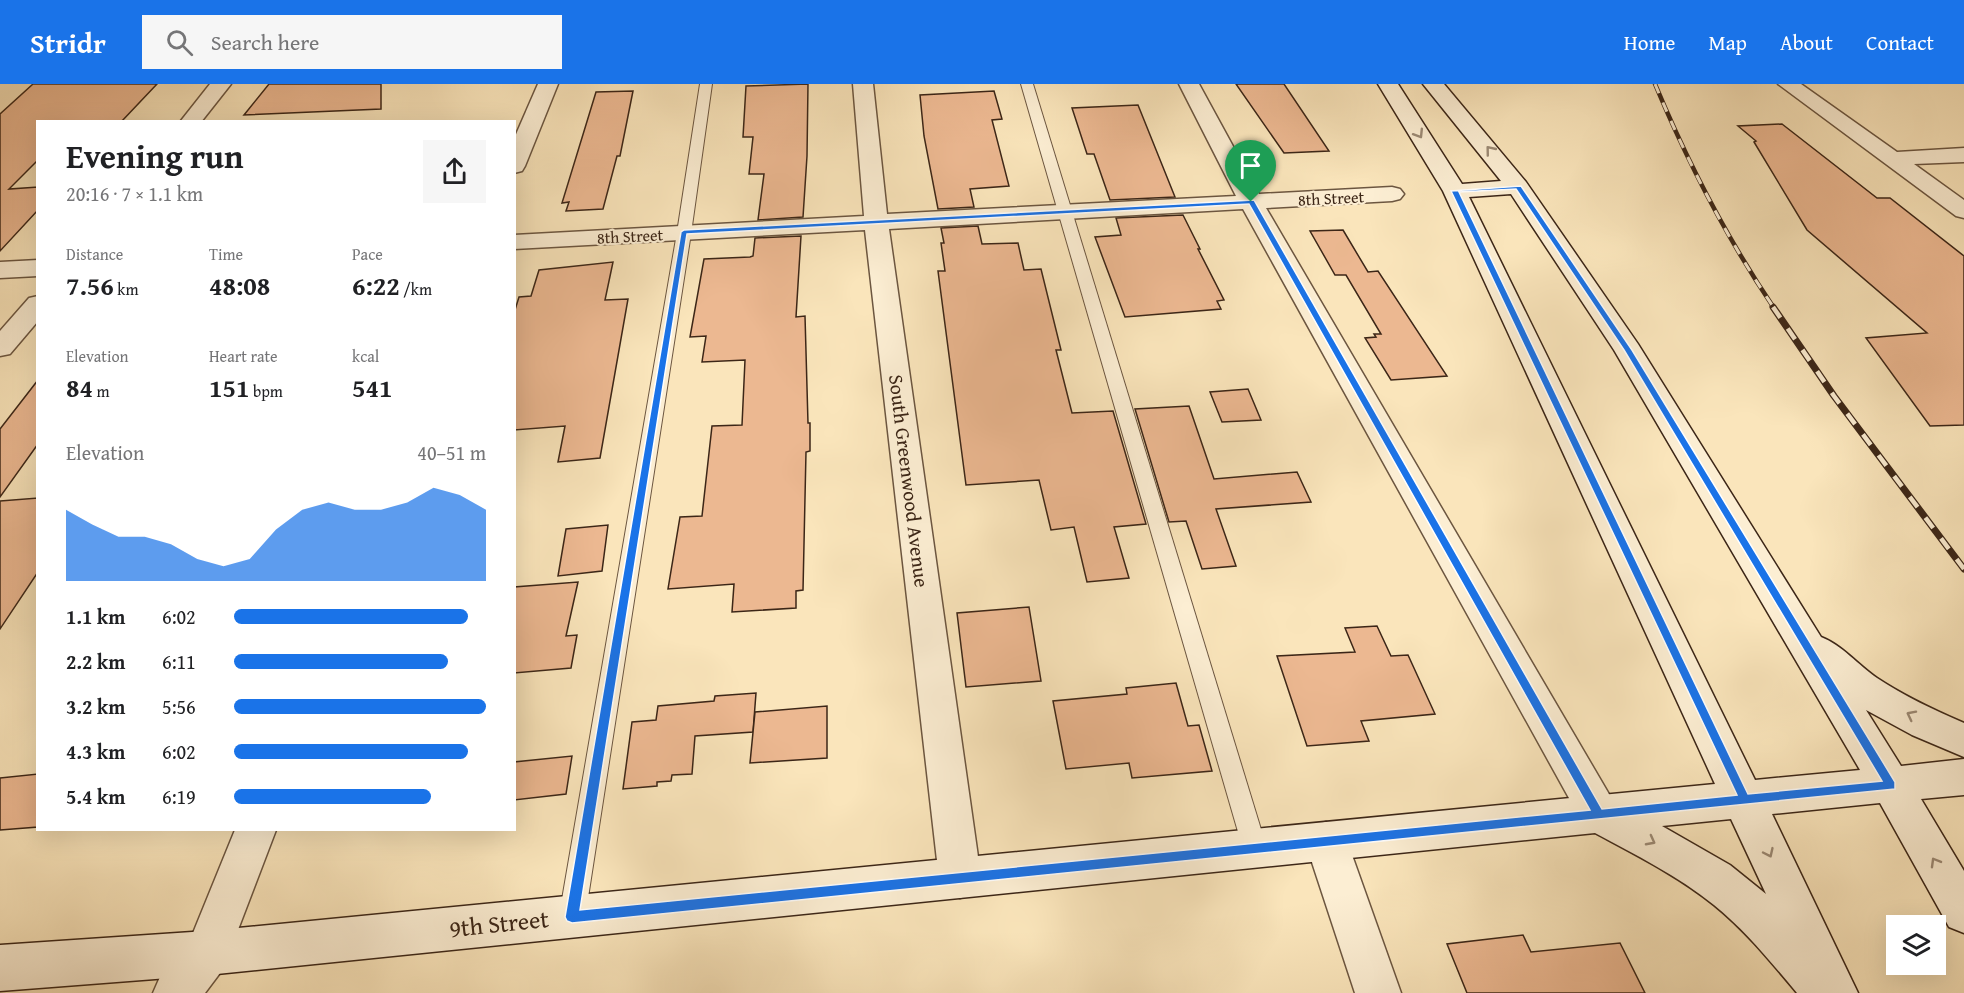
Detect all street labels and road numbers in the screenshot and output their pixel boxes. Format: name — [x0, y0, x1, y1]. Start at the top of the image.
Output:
street label: 8th Street — [1297, 184, 1365, 212]
street label: 8th Street — [596, 222, 664, 250]
street label: South Greenwood Avenue — [882, 373, 937, 589]
street label: 9th Street — [448, 901, 551, 946]

